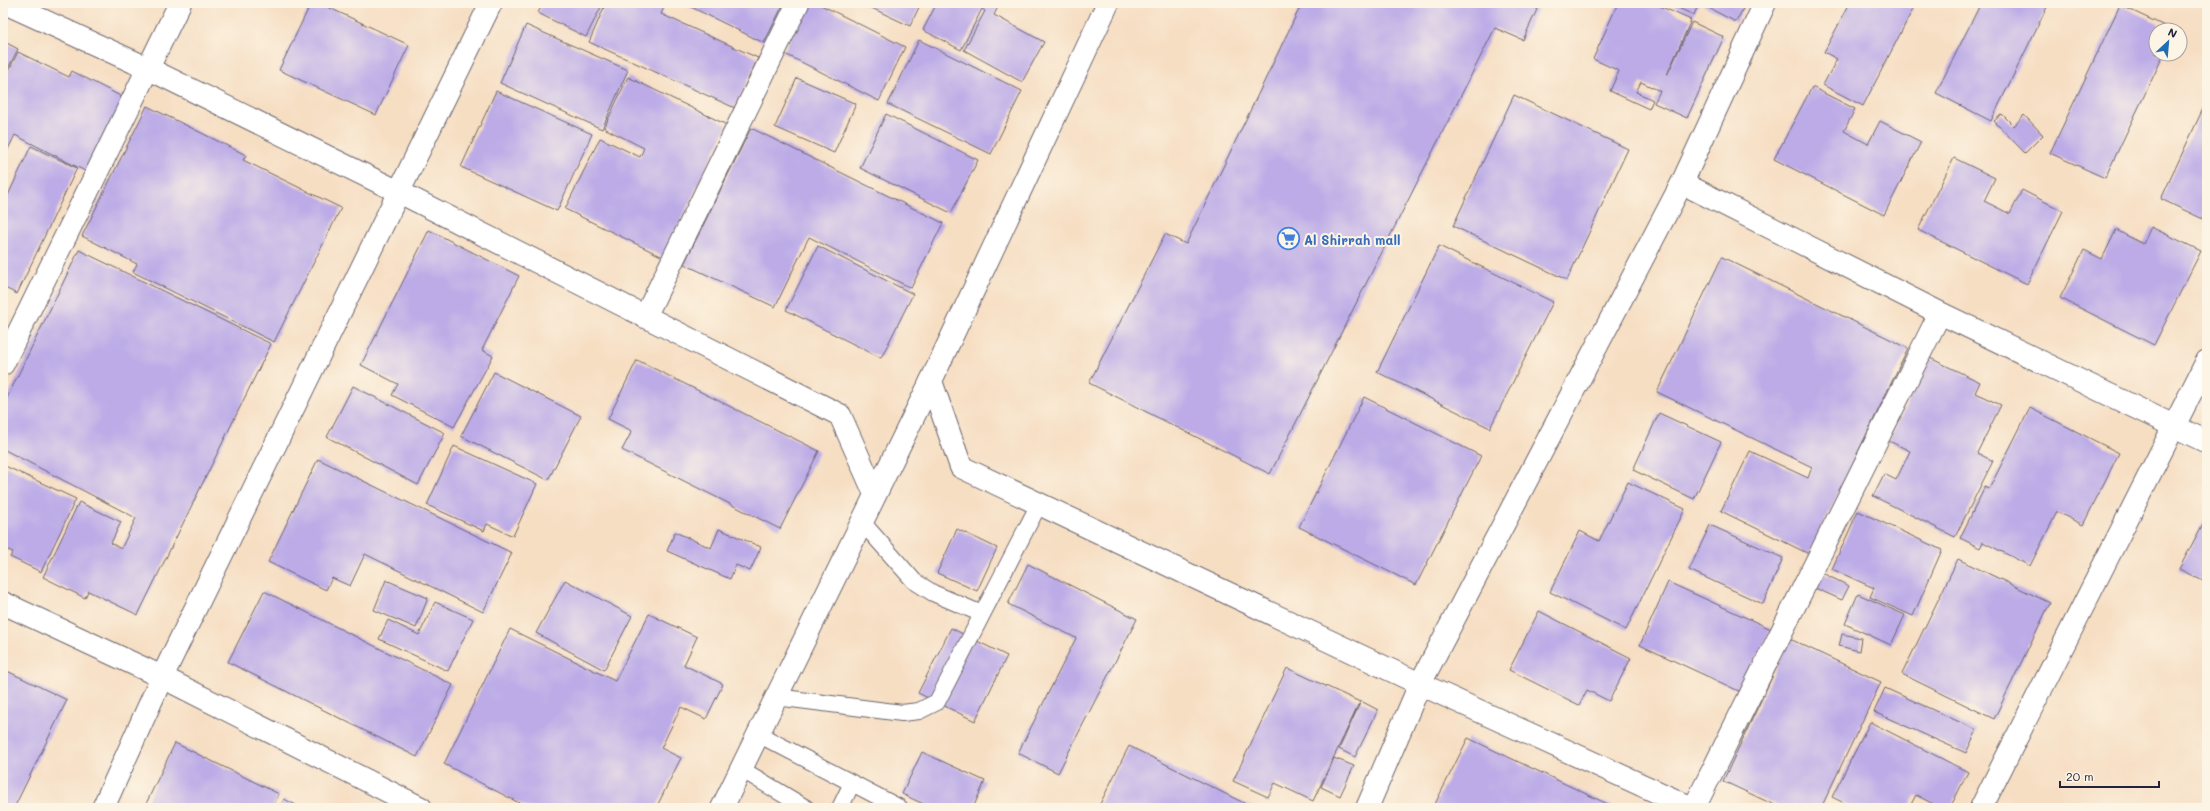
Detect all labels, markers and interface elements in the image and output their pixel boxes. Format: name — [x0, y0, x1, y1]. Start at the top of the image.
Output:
north arrow — [2148, 22, 2188, 62]
text: N — [2166, 24, 2180, 41]
supermarket icon: Al Shirrah mall — [1276, 226, 1302, 252]
place label: Al Shirrah mall — [1304, 231, 1400, 248]
scale bar — [2060, 763, 2159, 789]
text: 20 m — [2066, 768, 2094, 784]

